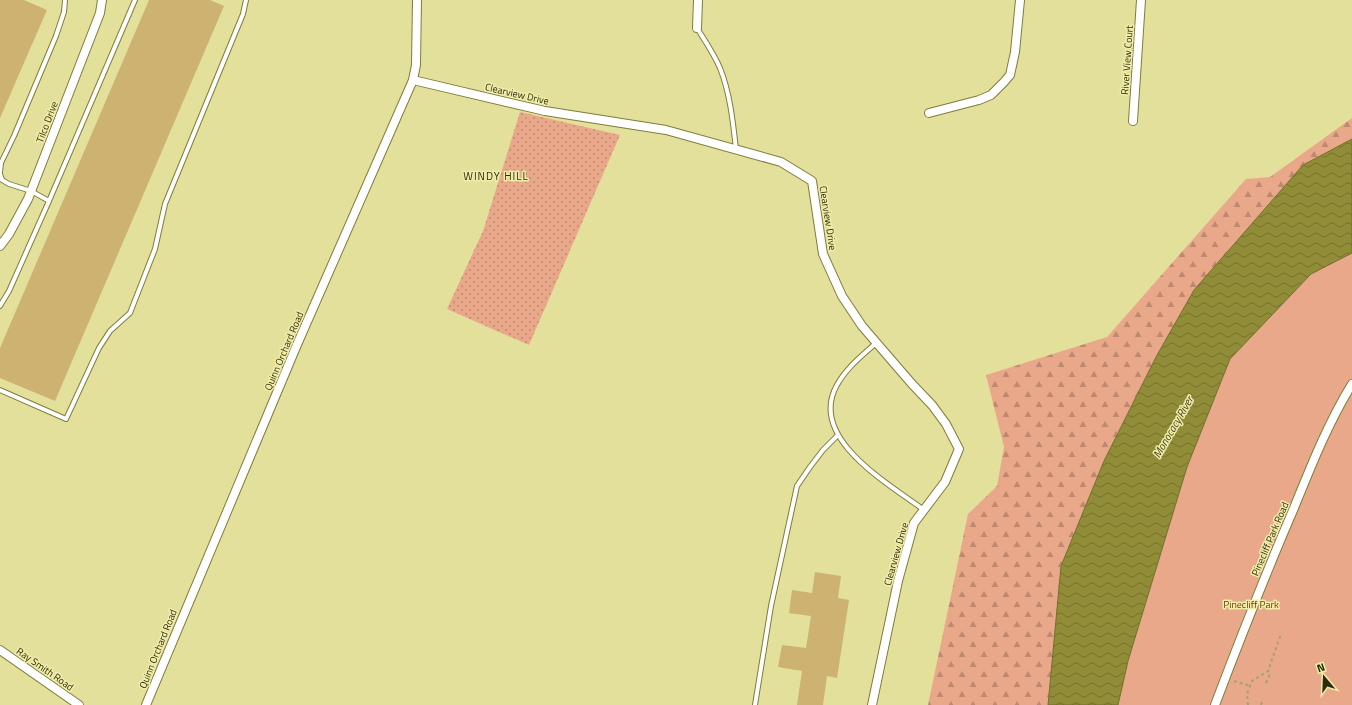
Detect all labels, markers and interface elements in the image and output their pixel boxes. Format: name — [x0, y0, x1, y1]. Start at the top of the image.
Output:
street label: River View Court — [1117, 24, 1137, 95]
street label: Clearview Drive — [484, 79, 550, 109]
street label: Tilco Drive — [32, 99, 62, 145]
district label: WINDY HILL — [463, 168, 529, 184]
street label: Clearview Drive — [816, 185, 840, 251]
street label: Quinn Orchard Road — [261, 309, 307, 393]
water label: Monocacy River — [1149, 392, 1198, 461]
street label: Pinecliff Park Road — [1248, 500, 1292, 578]
street label: Clearview Drive — [880, 521, 912, 587]
park label: Pinecliff Park — [1223, 597, 1279, 612]
street label: Quinn Orchard Road — [135, 607, 181, 691]
street label: Ray Smith Road — [13, 644, 77, 694]
north arrow — [1304, 657, 1344, 697]
text: N — [1315, 659, 1327, 676]

